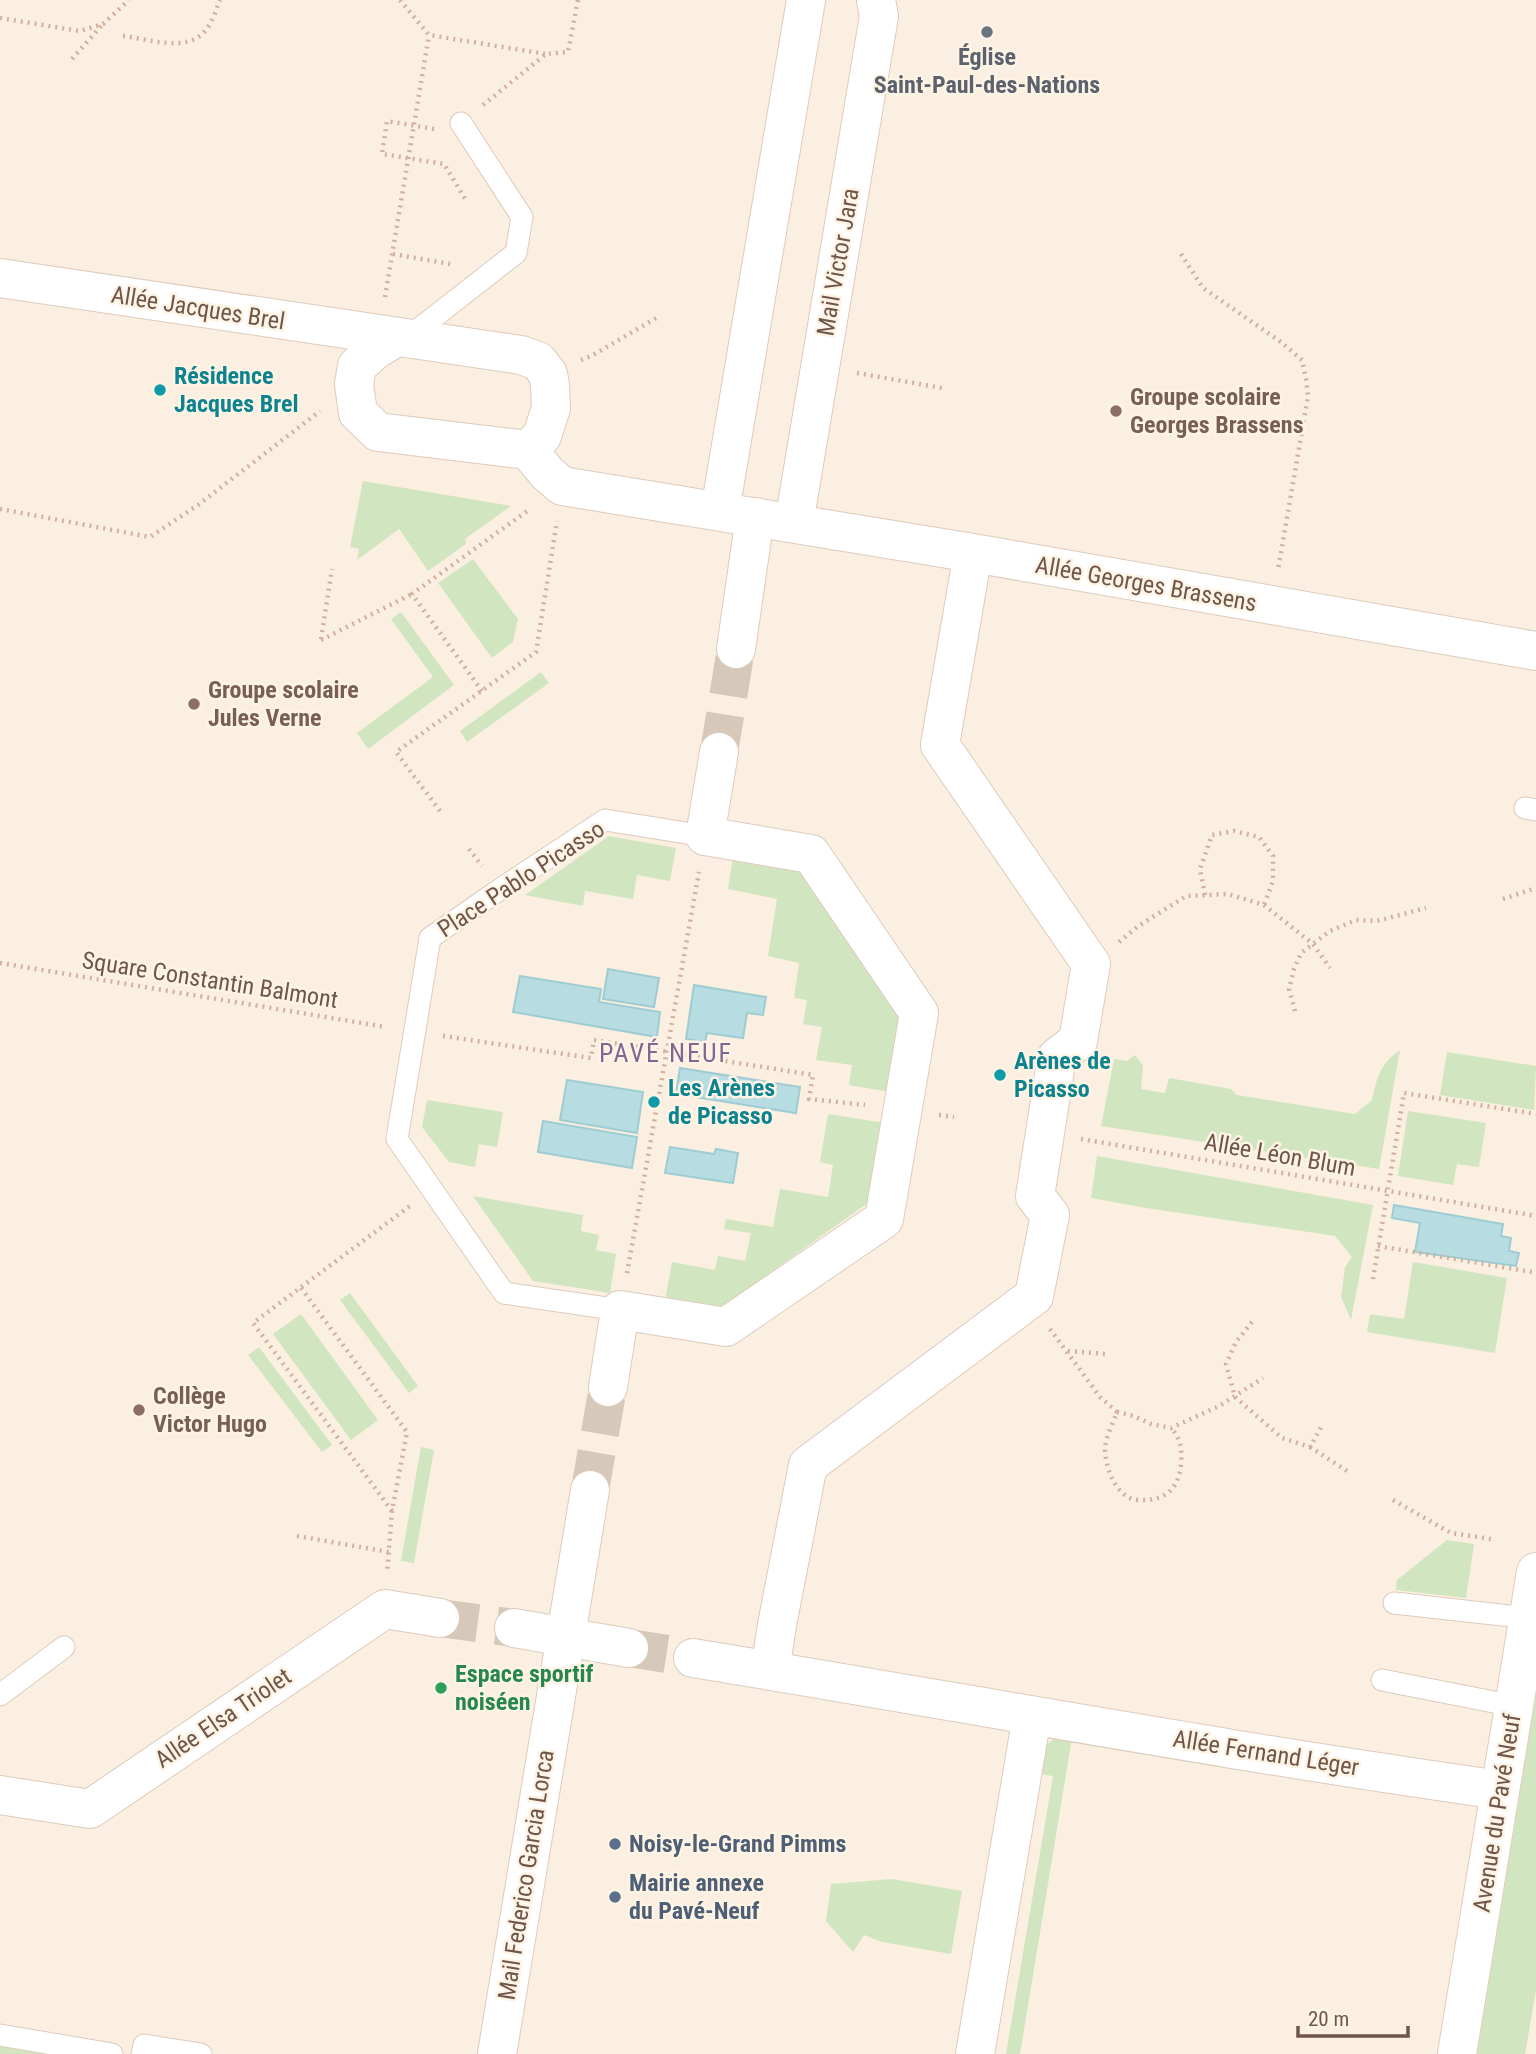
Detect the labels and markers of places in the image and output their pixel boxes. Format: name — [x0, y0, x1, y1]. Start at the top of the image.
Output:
marker: Église Saint-Paul-des-Nations — [979, 24, 995, 40]
place label: Église Saint-Paul-des-Nations — [874, 43, 1100, 99]
place label: Résidence Jacques Brel — [174, 362, 298, 418]
marker: Résidence Jacques Brel — [152, 382, 168, 398]
place label: Groupe scolaire Georges Brassens — [1130, 383, 1304, 439]
marker: Groupe scolaire Georges Brassens — [1108, 403, 1124, 419]
place label: Groupe scolaire Jules Verne — [208, 676, 359, 732]
marker: Groupe scolaire Jules Verne — [186, 696, 202, 712]
place label: Arènes de Picasso — [1014, 1047, 1111, 1103]
marker: Arènes de Picasso — [992, 1067, 1008, 1083]
place label: Les Arènes de Picasso — [668, 1074, 775, 1130]
marker: Les Arènes de Picasso — [646, 1094, 662, 1110]
place label: Collège Victor Hugo — [153, 1382, 267, 1438]
marker: Collège Victor Hugo — [131, 1402, 147, 1418]
place label: Espace sportif noiséen — [455, 1660, 594, 1716]
marker: Espace sportif noiséen — [433, 1680, 449, 1696]
place label: Noisy-le-Grand Pimms — [629, 1830, 847, 1858]
marker: Noisy-le-Grand Pimms — [607, 1836, 623, 1852]
place label: Mairie annexe du Pavé-Neuf — [629, 1869, 764, 1925]
marker: Mairie annexe du Pavé-Neuf — [607, 1889, 623, 1905]

